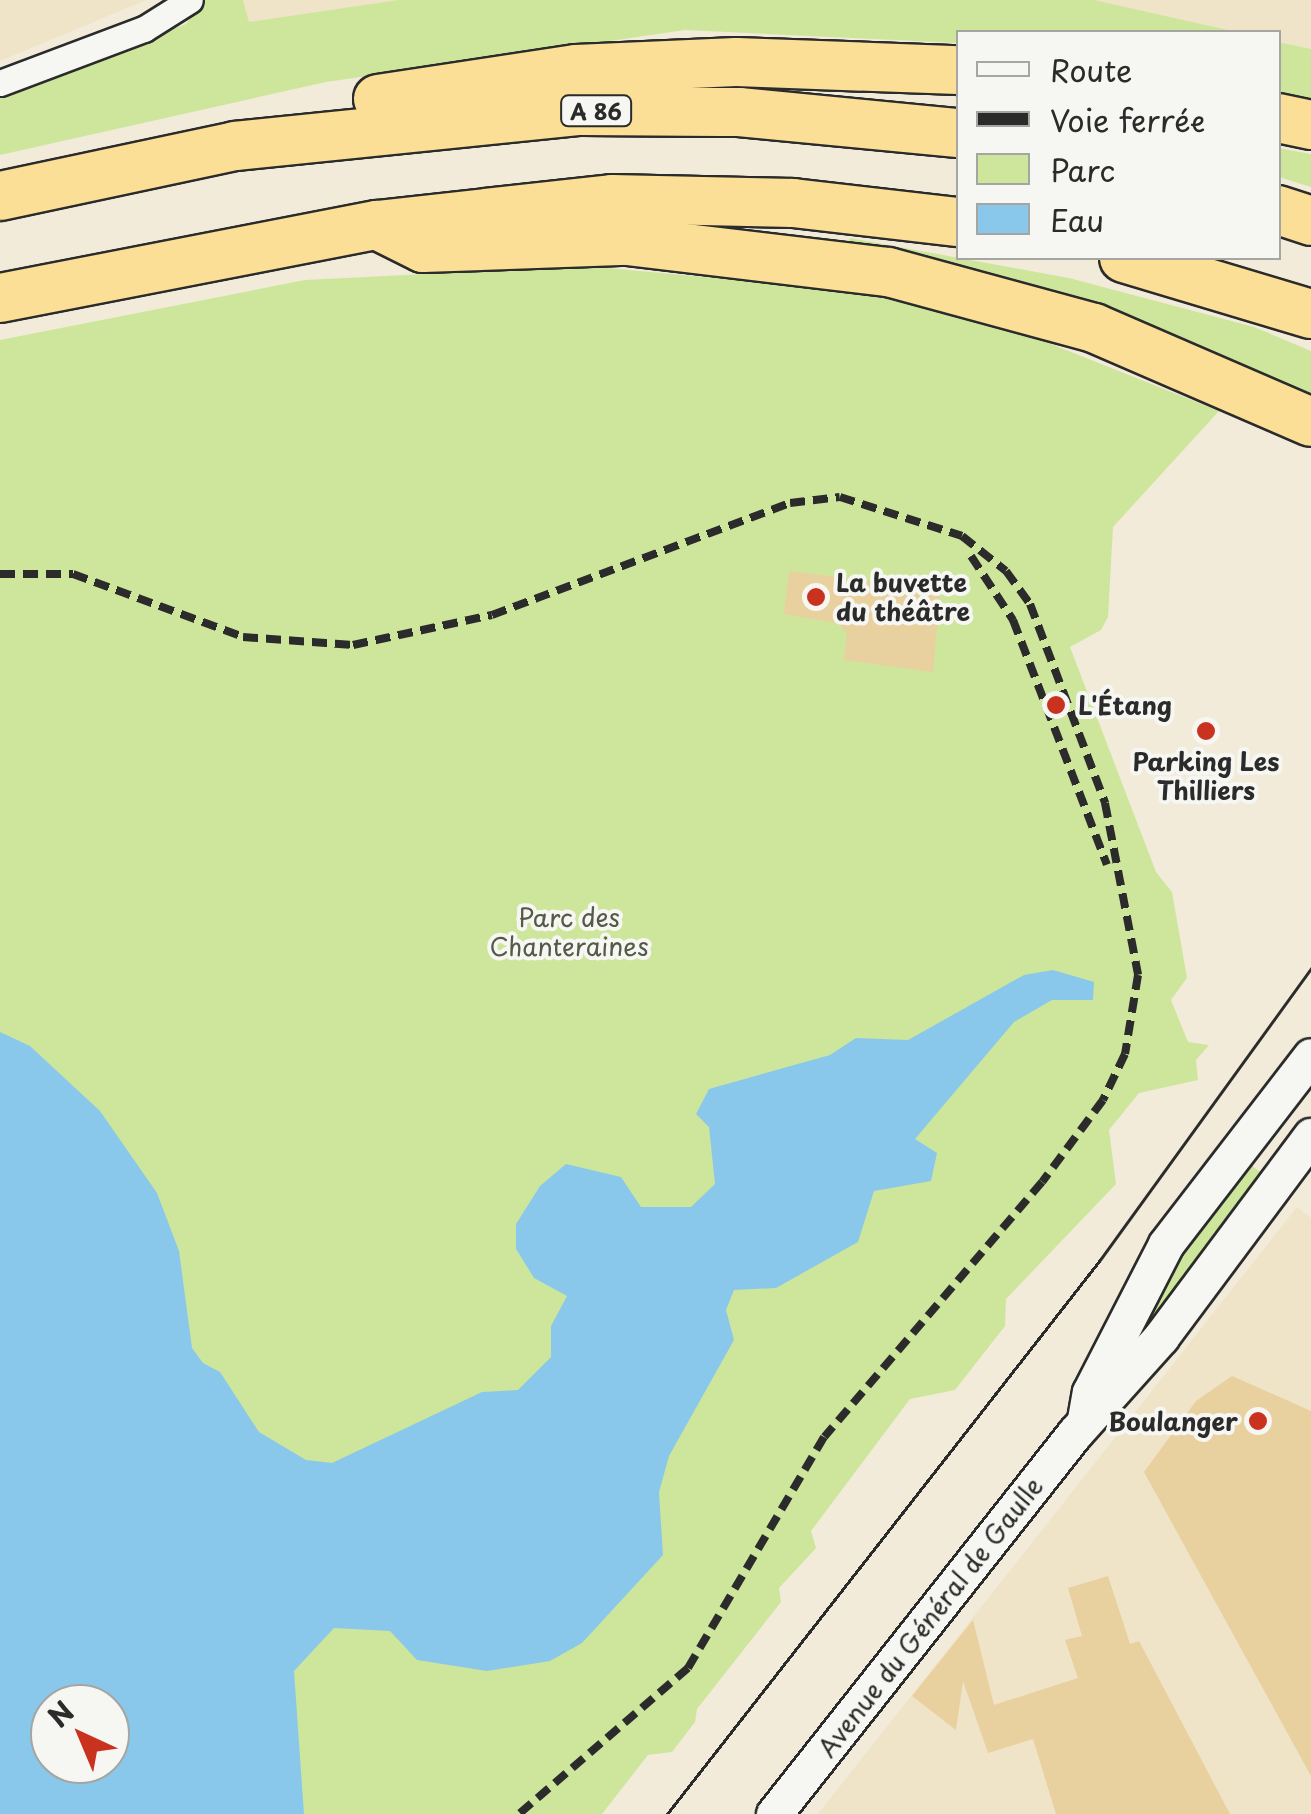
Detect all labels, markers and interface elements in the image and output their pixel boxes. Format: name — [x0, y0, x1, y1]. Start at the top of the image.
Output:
legend — [956, 30, 1281, 260]
text: Route — [1050, 47, 1132, 92]
road number: A 86 — [558, 94, 634, 128]
text: Voie ferrée — [1050, 97, 1205, 142]
text: Parc — [1050, 147, 1115, 192]
text: Eau — [1050, 197, 1104, 242]
place label: La buvette du théâtre — [836, 568, 971, 627]
marker: La buvette du théâtre — [805, 586, 827, 608]
place label: L'Étang — [1078, 690, 1172, 720]
marker: L'Étang — [1043, 692, 1069, 718]
marker: Parking Les Thilliers — [1195, 720, 1217, 742]
place label: Parking Les Thilliers — [1132, 747, 1280, 806]
park label: Parc des Chanteraines — [489, 903, 649, 962]
place label: Boulanger — [1108, 1406, 1238, 1436]
marker: Boulanger — [1247, 1410, 1269, 1432]
street label: Avenue du Général de Gaulle — [811, 1470, 1049, 1764]
north arrow — [30, 1684, 130, 1784]
text: N — [37, 1690, 83, 1737]

